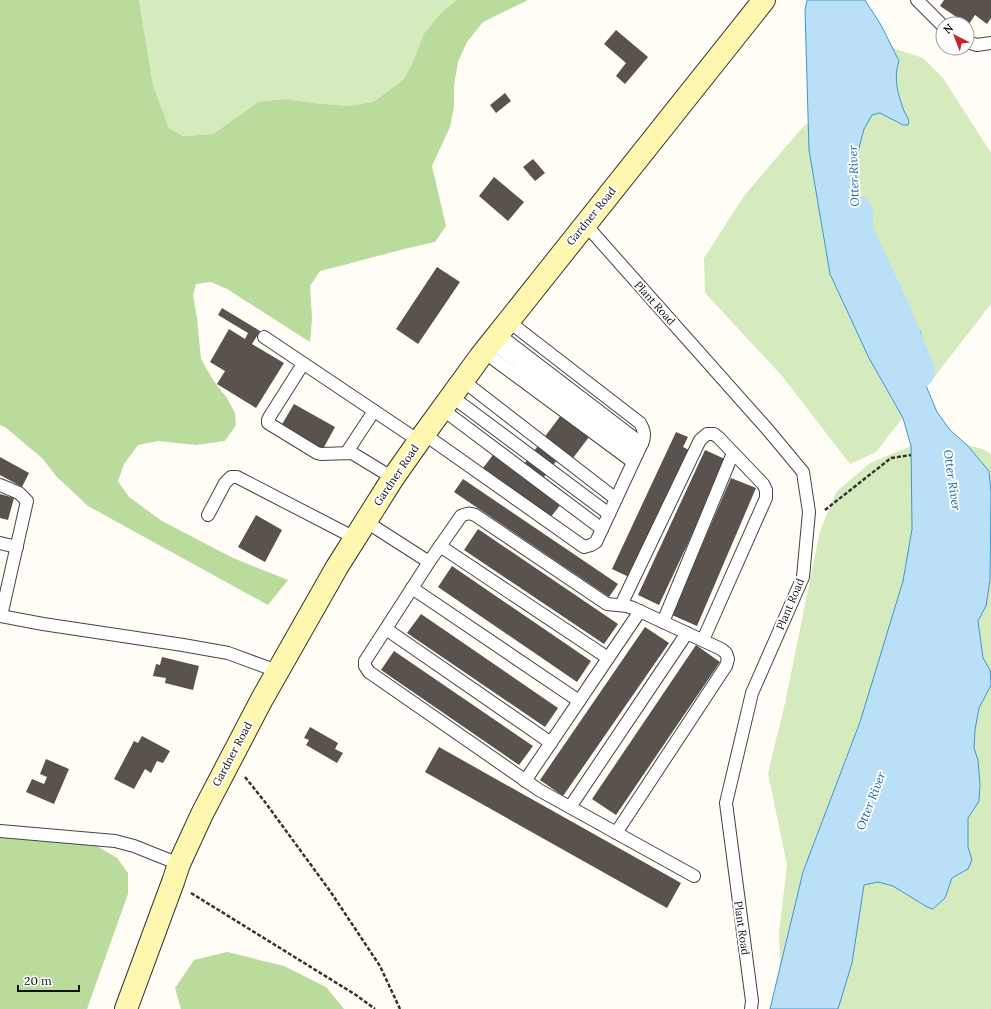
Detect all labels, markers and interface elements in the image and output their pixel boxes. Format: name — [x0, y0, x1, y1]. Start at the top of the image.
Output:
north arrow — [935, 16, 975, 56]
text: N — [940, 20, 957, 37]
water label: Otter River — [845, 145, 862, 207]
street label: Gardner Road — [563, 184, 619, 248]
street label: Plant Road — [632, 278, 679, 328]
street label: Gardner Road — [370, 441, 422, 508]
water label: Otter River — [941, 448, 964, 512]
street label: Plant Road — [773, 576, 807, 632]
street label: Gardner Road — [209, 719, 255, 789]
water label: Otter River — [853, 769, 889, 832]
street label: Plant Road — [731, 900, 753, 956]
scale bar — [18, 967, 79, 993]
text: 20 m — [24, 973, 52, 988]

